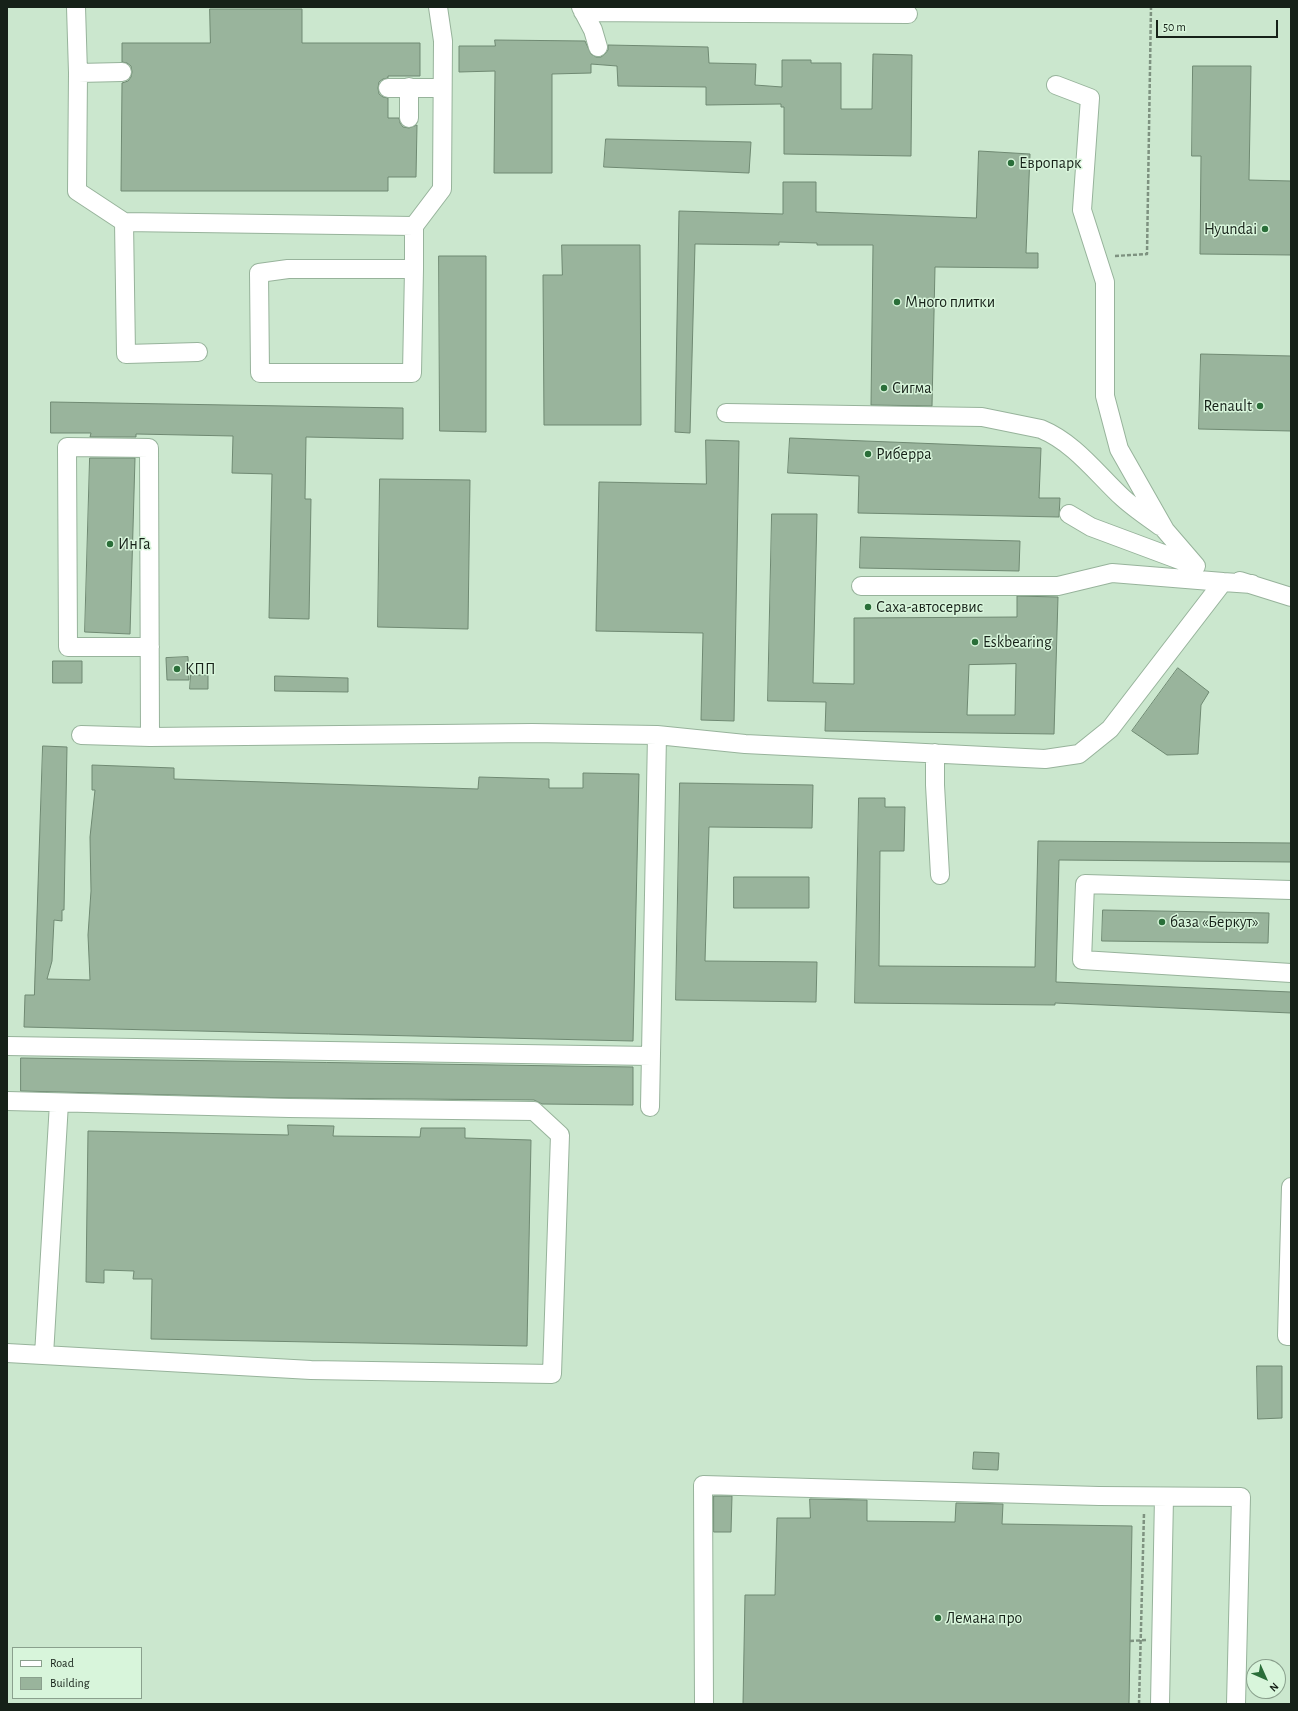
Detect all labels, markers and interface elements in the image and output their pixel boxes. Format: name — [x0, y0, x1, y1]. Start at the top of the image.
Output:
scale bar — [1158, 12, 1280, 38]
text: 50 m — [1163, 21, 1186, 33]
place label: Европарк — [1019, 153, 1081, 173]
marker: Европарк — [1006, 158, 1016, 168]
place label: Hyundai — [1204, 219, 1257, 239]
marker: Hyundai — [1260, 224, 1270, 234]
place label: Много плитки — [905, 292, 995, 312]
marker: Много плитки — [892, 297, 902, 307]
place label: Сигма — [892, 378, 932, 398]
marker: Сигма — [879, 383, 889, 393]
place label: Renault — [1203, 396, 1252, 416]
marker: Renault — [1255, 401, 1265, 411]
place label: Риберра — [876, 444, 932, 464]
marker: Риберра — [863, 449, 873, 459]
place label: ИнГа — [118, 534, 151, 554]
marker: ИнГа — [105, 539, 115, 549]
place label: Саха-автосервис — [876, 597, 983, 617]
marker: Саха-автосервис — [863, 602, 873, 612]
place label: Eskbearing — [983, 632, 1052, 652]
marker: Eskbearing — [970, 637, 980, 647]
place label: КПП — [185, 659, 215, 679]
marker: КПП — [172, 664, 182, 674]
place label: база «Беркут» — [1170, 912, 1259, 932]
marker: база «Беркут» — [1157, 917, 1167, 927]
place label: Лемана про — [946, 1608, 1022, 1628]
marker: Лемана про — [933, 1613, 943, 1623]
legend — [12, 1647, 142, 1699]
text: Road — [50, 1657, 74, 1669]
north arrow — [1246, 1659, 1286, 1699]
text: Building — [50, 1677, 90, 1689]
text: N — [1268, 1681, 1281, 1694]

